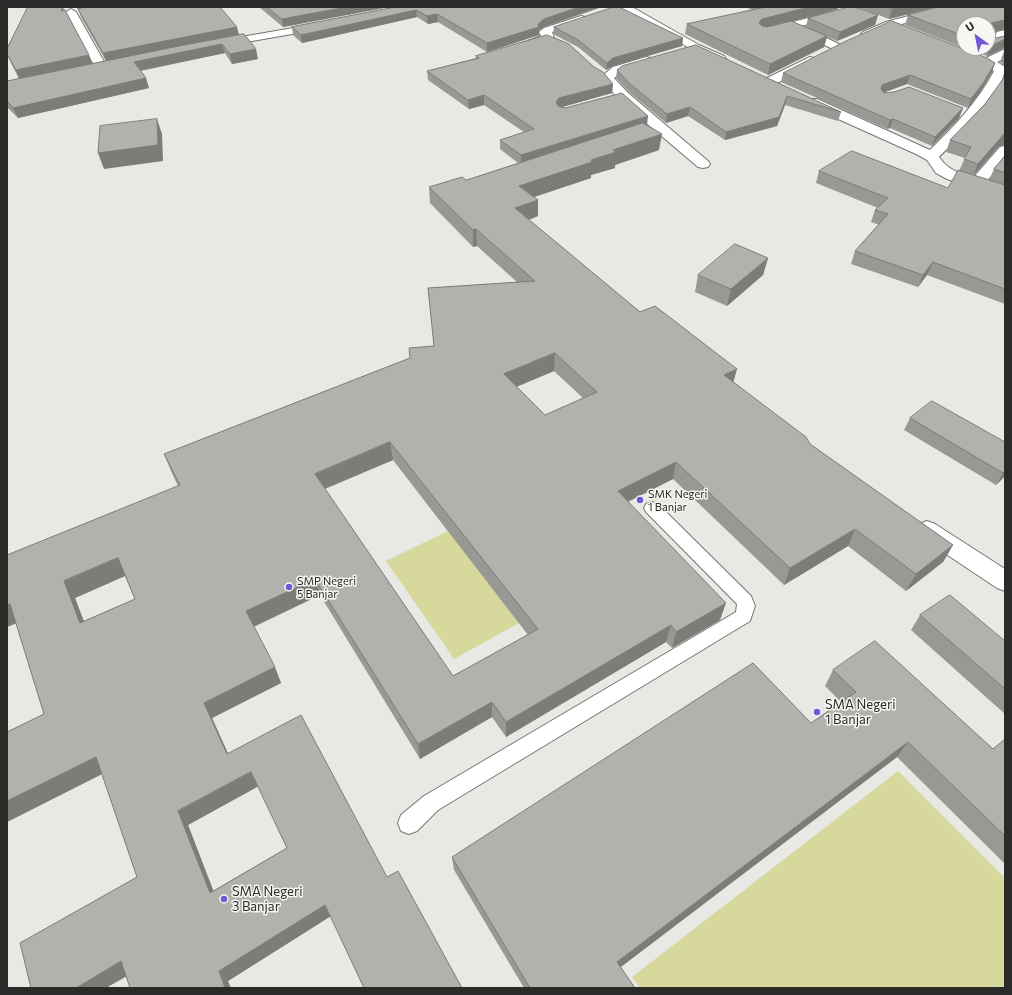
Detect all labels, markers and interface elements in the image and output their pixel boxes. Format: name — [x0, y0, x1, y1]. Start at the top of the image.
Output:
north arrow — [956, 16, 996, 56]
text: U — [963, 19, 977, 34]
place label: SMK Negeri 1 Banjar — [648, 487, 707, 513]
marker: SMK Negeri 1 Banjar — [635, 495, 645, 505]
place label: SMP Negeri 5 Banjar — [297, 574, 356, 600]
marker: SMP Negeri 5 Banjar — [284, 582, 294, 592]
place label: SMA Negeri 1 Banjar — [825, 697, 895, 728]
marker: SMA Negeri 1 Banjar — [812, 707, 822, 717]
place label: SMA Negeri 3 Banjar — [232, 884, 302, 915]
marker: SMA Negeri 3 Banjar — [219, 894, 229, 904]

